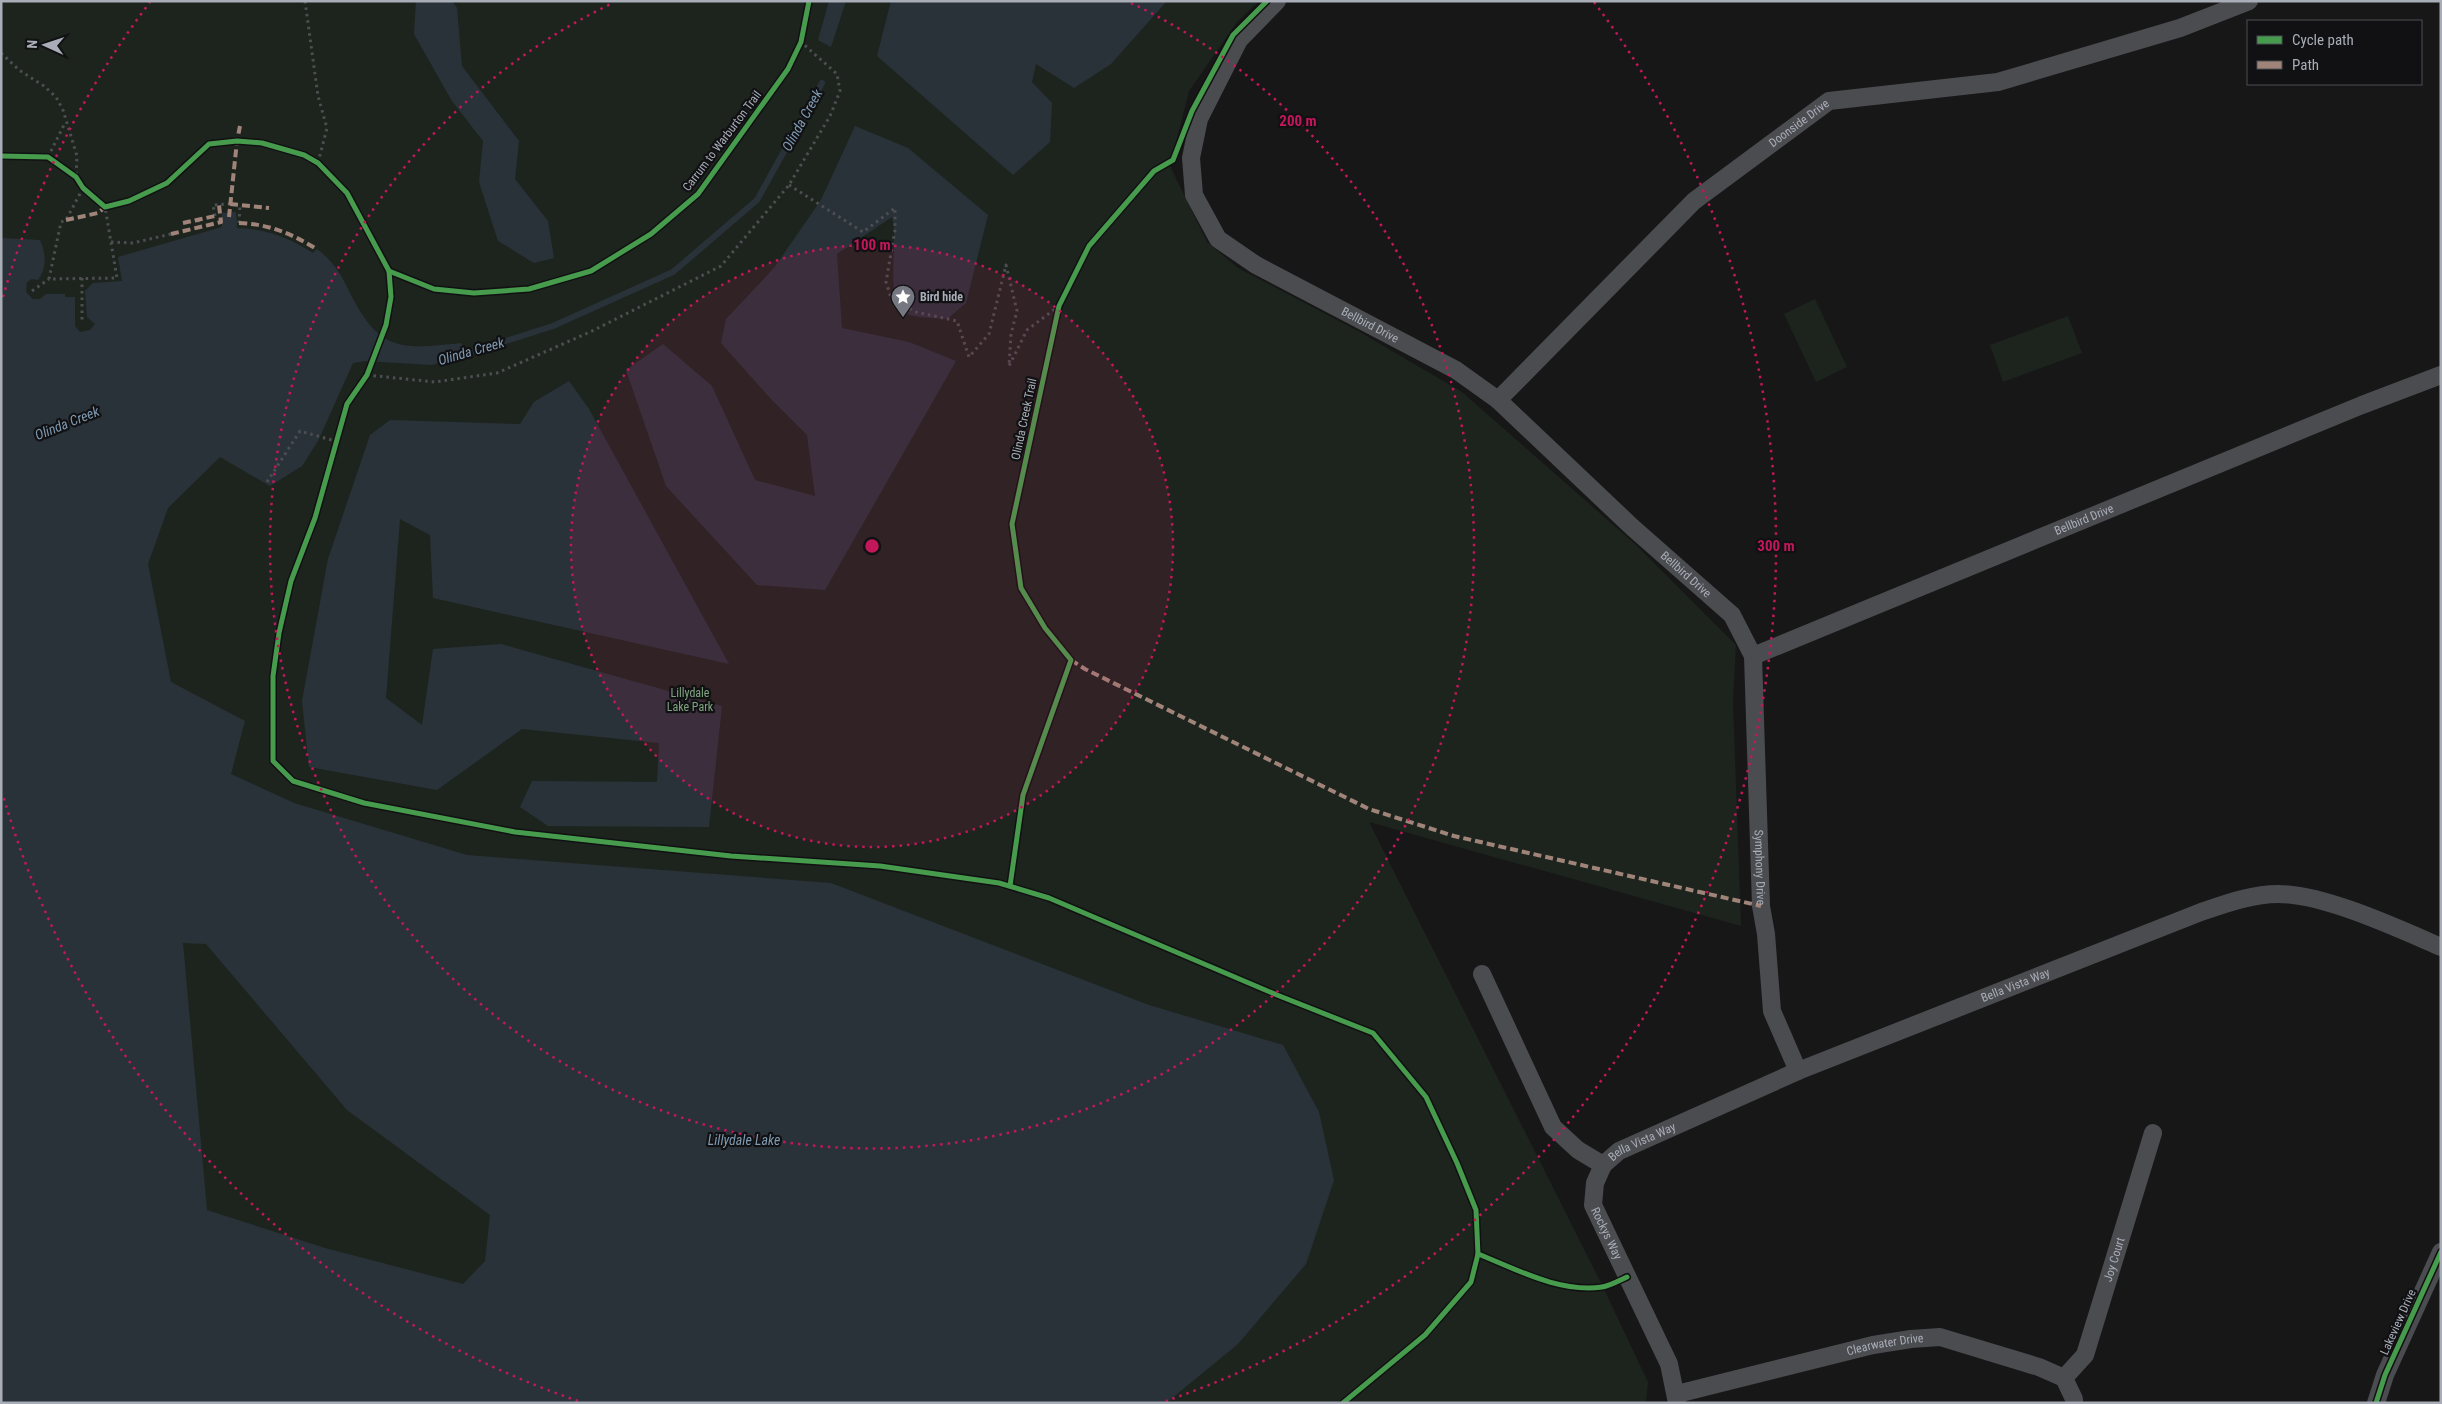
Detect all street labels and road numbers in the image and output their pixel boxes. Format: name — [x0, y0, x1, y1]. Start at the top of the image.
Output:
street label: Carrum to Warburton Trail — [680, 88, 764, 194]
street label: Doonside Drive — [1766, 96, 1832, 150]
street label: Bellbird Drive — [1339, 304, 1401, 346]
street label: Olinda Creek Trail — [1009, 377, 1039, 461]
street label: Bellbird Drive — [2052, 501, 2116, 538]
street label: Bellbird Drive — [1658, 548, 1714, 601]
street label: Symphony Drive — [1752, 829, 1768, 906]
street label: Bella Vista Way — [1979, 965, 2052, 1005]
street label: Bella Vista Way — [1606, 1120, 1678, 1164]
street label: Rockys Way — [1588, 1205, 1625, 1262]
street label: Joy Court — [2101, 1235, 2128, 1283]
street label: Lakeview Drive — [2377, 1287, 2419, 1357]
street label: Clearwater Drive — [1845, 1331, 1924, 1358]

